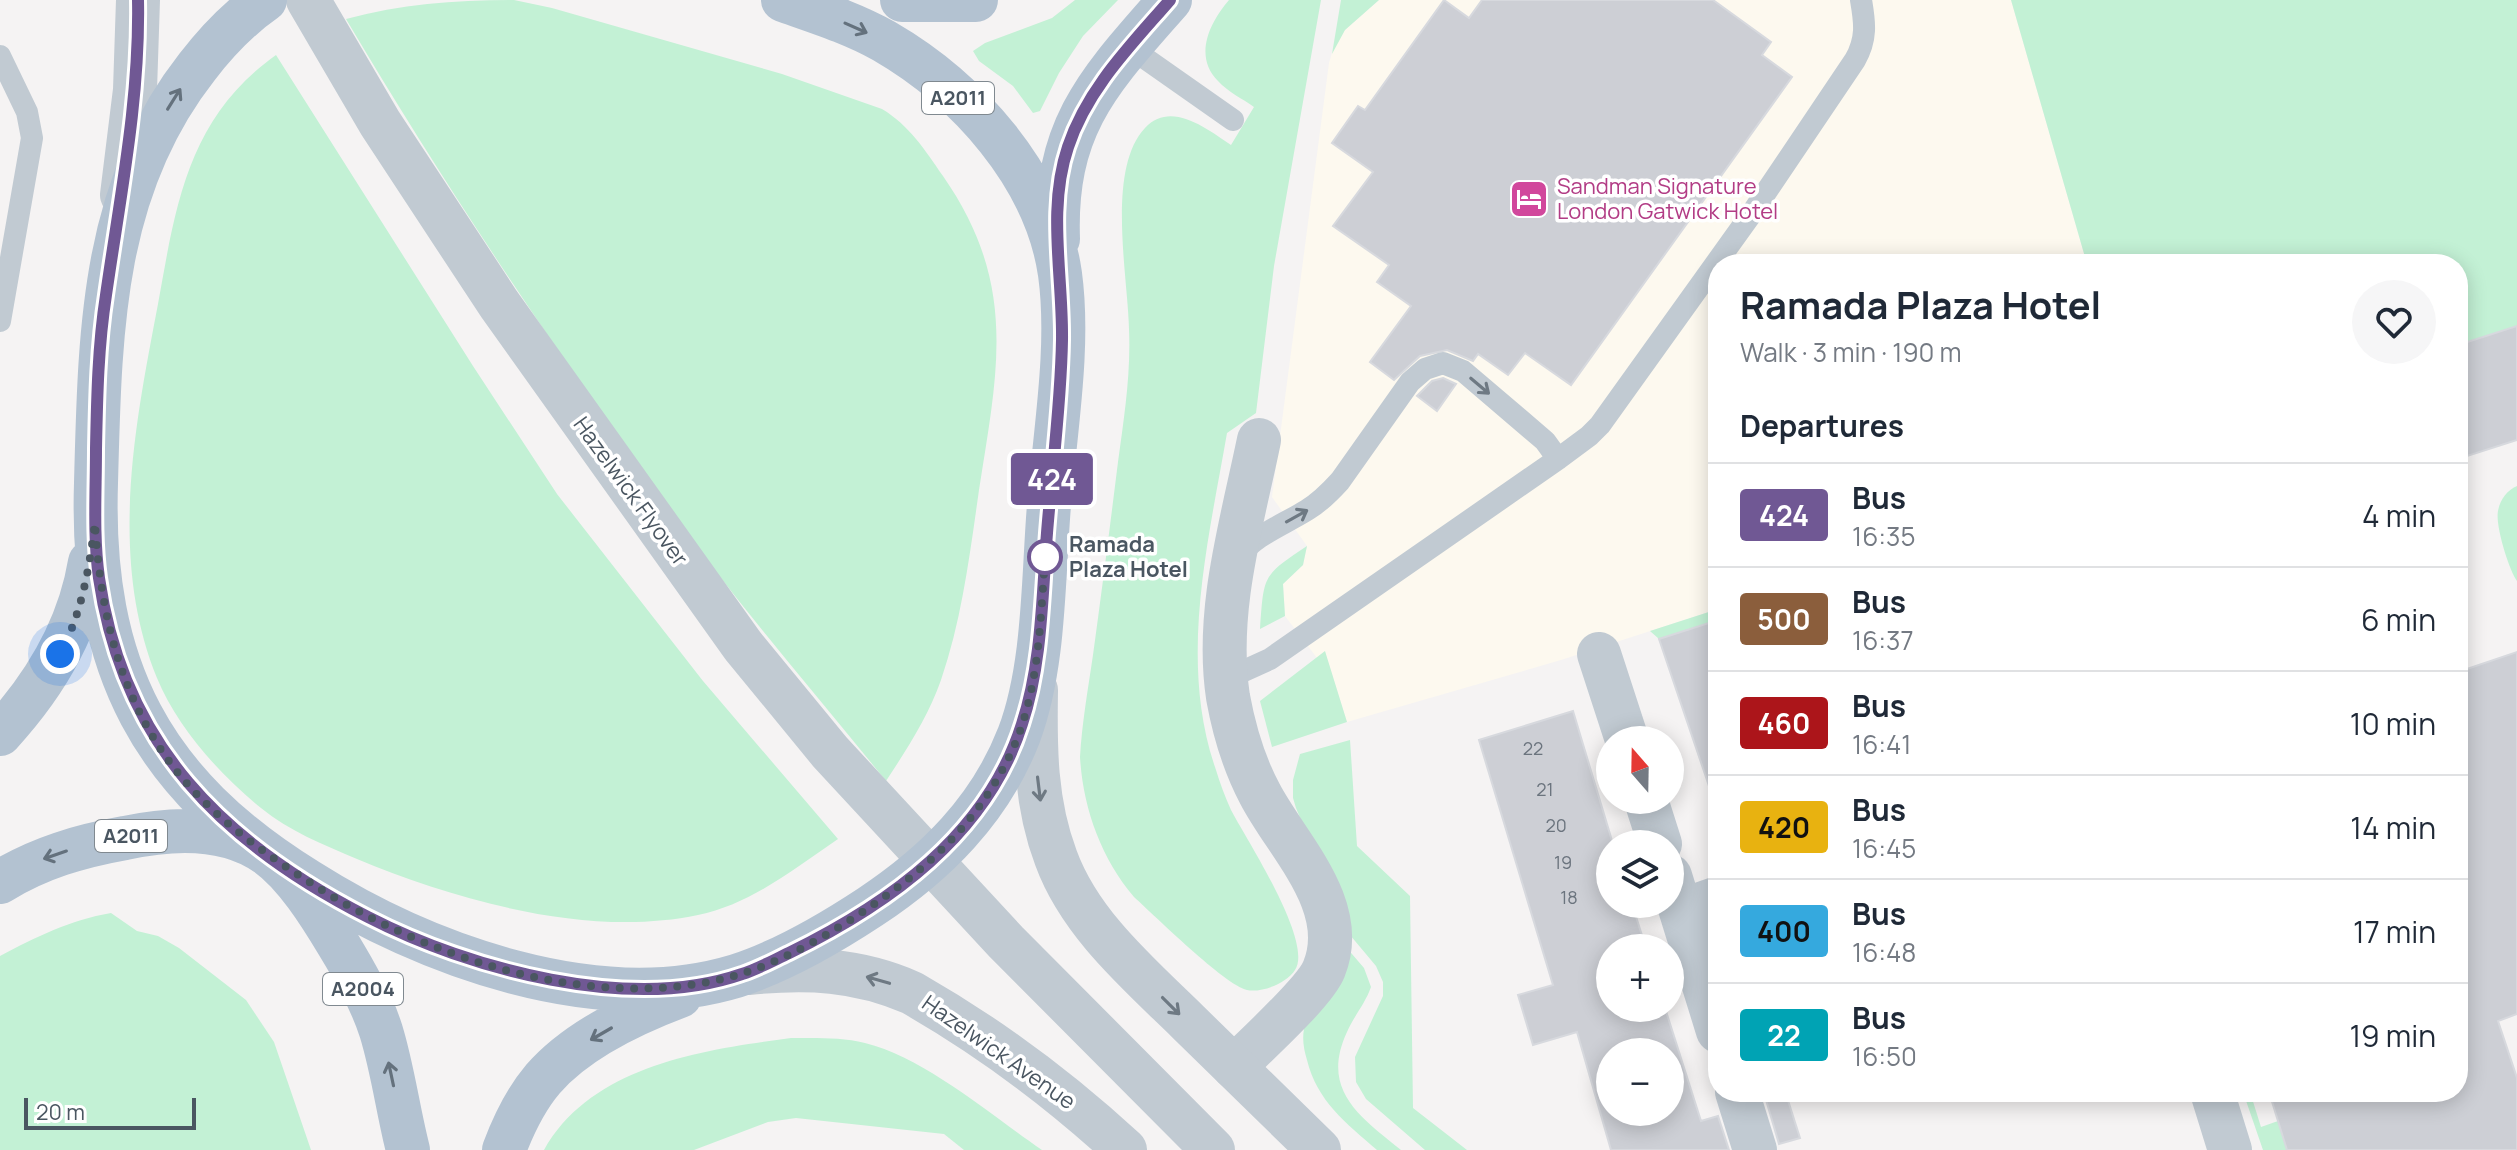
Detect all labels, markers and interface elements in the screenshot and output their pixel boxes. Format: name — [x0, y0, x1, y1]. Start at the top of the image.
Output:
one-way arrow — [843, 21, 867, 36]
road number: A2011 — [922, 82, 994, 114]
one-way arrow — [167, 88, 183, 111]
place label: Sandman Signature London Gatwick Hotel — [1557, 171, 1778, 226]
hotel icon: Sandman Signature London Gatwick Hotel — [1508, 178, 1550, 220]
text: Ramada Plaza Hotel — [1740, 278, 2101, 330]
button: heart — [2352, 280, 2436, 364]
text: Walk · 3 min · 190 m — [1740, 334, 1962, 370]
one-way arrow — [1469, 377, 1490, 395]
text: Departures — [1740, 405, 1904, 446]
street label: Hazelwick Flyover — [567, 411, 695, 571]
line badge: 424 — [1006, 453, 1098, 505]
text: 424 — [1027, 460, 1077, 498]
text: Bus — [1852, 477, 1906, 518]
text: 4 min — [2362, 495, 2436, 536]
text: 424 — [1759, 496, 1809, 534]
one-way arrow — [1285, 508, 1308, 524]
text: 16:35 — [1852, 518, 1915, 554]
place label: Ramada Plaza Hotel — [1069, 529, 1188, 584]
marker: Ramada Plaza Hotel — [1028, 540, 1062, 574]
text: Bus — [1852, 581, 1906, 622]
text: 6 min — [2361, 599, 2436, 640]
text: 500 — [1757, 600, 1811, 638]
text: 16:37 — [1852, 622, 1913, 658]
your location — [40, 634, 80, 674]
text: Bus — [1852, 685, 1906, 726]
text: 10 min — [2350, 703, 2436, 744]
text: 460 — [1758, 704, 1810, 742]
north arrow — [1596, 726, 1684, 814]
map controls — [1596, 726, 1684, 1126]
text: 16:41 — [1852, 726, 1912, 762]
house number: 22 — [1523, 736, 1543, 760]
one-way arrow — [1031, 775, 1046, 802]
house number: 21 — [1536, 777, 1554, 801]
text: Bus — [1852, 789, 1906, 830]
text: 14 min — [2350, 807, 2436, 848]
text: 420 — [1758, 808, 1810, 846]
house number: 20 — [1545, 813, 1567, 837]
road number: A2011 — [95, 820, 167, 852]
button: layers — [1596, 830, 1684, 918]
text: 16:45 — [1852, 830, 1916, 866]
one-way arrow — [44, 849, 68, 863]
house number: 19 — [1554, 850, 1572, 874]
house number: 18 — [1560, 885, 1578, 909]
text: Bus — [1852, 893, 1906, 934]
text: 17 min — [2353, 911, 2436, 952]
text: 400 — [1757, 912, 1811, 950]
button: + — [1596, 934, 1684, 1022]
text: 16:48 — [1852, 934, 1916, 970]
one-way arrow — [865, 972, 891, 987]
road number: A2004 — [323, 973, 403, 1005]
street label: Hazelwick Avenue — [916, 988, 1082, 1116]
one-way arrow — [1161, 996, 1181, 1015]
text: Bus — [1852, 997, 1906, 1038]
text: 19 min — [2349, 1015, 2436, 1056]
text: 22 — [1767, 1016, 1801, 1054]
one-way arrow — [590, 1026, 613, 1042]
button: − — [1596, 1038, 1684, 1126]
text: 16:50 — [1852, 1038, 1917, 1074]
one-way arrow — [383, 1062, 398, 1087]
scale bar — [24, 1094, 196, 1130]
text: 20 m — [36, 1097, 85, 1127]

